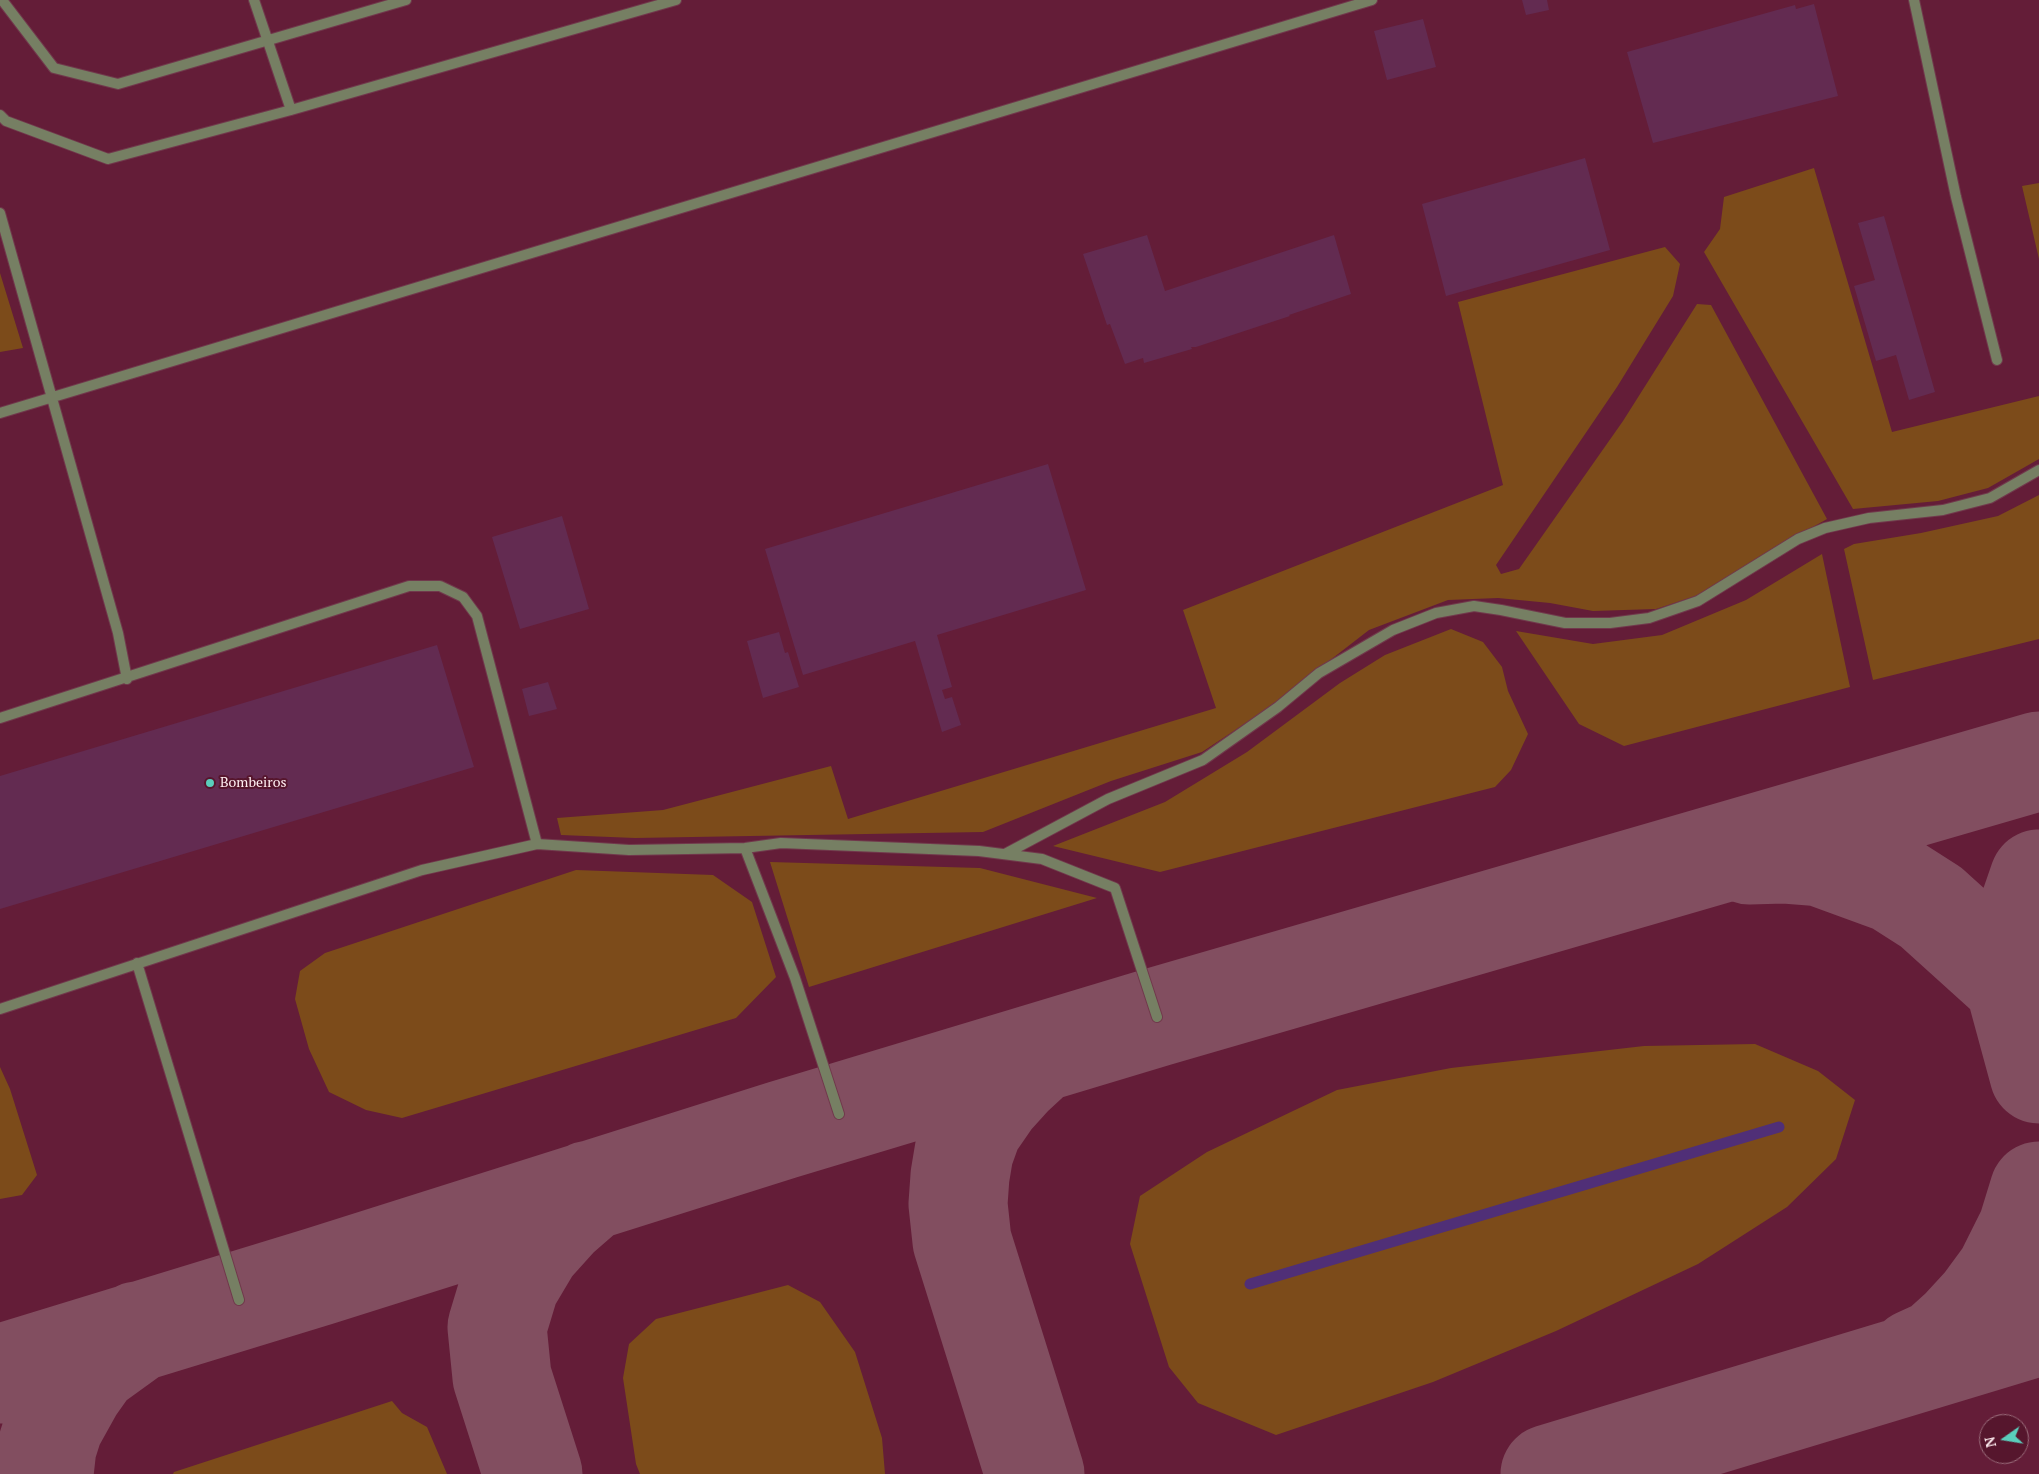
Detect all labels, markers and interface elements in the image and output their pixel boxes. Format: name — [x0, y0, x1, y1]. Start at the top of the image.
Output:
place label: Bombeiros — [220, 775, 286, 791]
marker: Bombeiros — [204, 777, 216, 789]
north arrow — [1979, 1414, 2029, 1464]
text: N — [1979, 1435, 2000, 1450]

